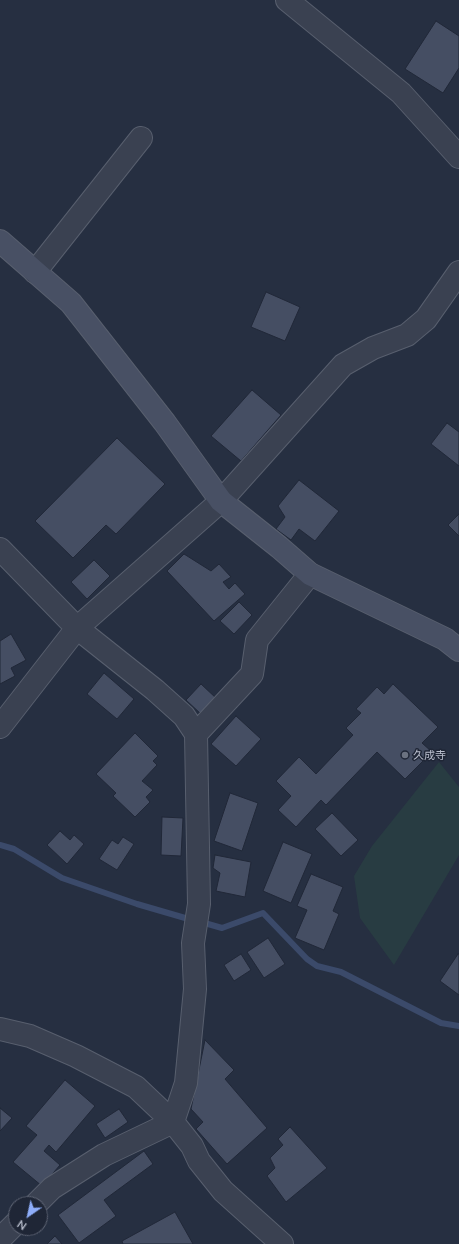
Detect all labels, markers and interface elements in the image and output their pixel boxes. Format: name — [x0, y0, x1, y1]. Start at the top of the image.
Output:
place label: 久成寺 — [413, 748, 446, 762]
marker: 久成寺 — [400, 750, 410, 760]
north arrow — [8, 1196, 48, 1236]
text: N — [14, 1218, 29, 1233]

